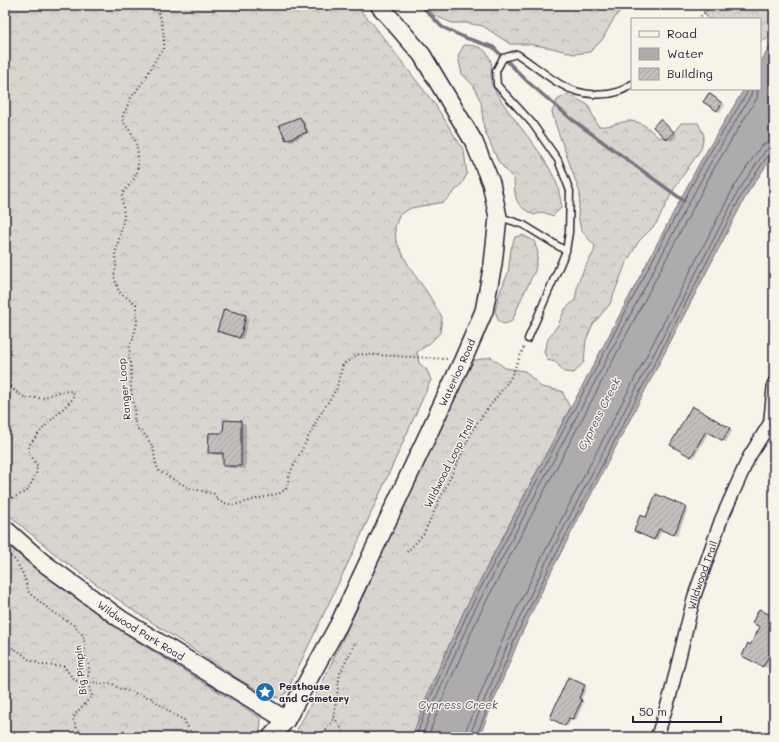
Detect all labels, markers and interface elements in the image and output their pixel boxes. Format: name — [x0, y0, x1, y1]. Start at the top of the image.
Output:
legend — [631, 18, 761, 90]
text: Road — [667, 25, 697, 41]
text: Water — [667, 45, 704, 61]
text: Building — [667, 65, 713, 81]
street label: Waterloo Road — [435, 336, 478, 409]
street label: Ranger Loop — [114, 358, 134, 420]
water label: Cypress Creek — [574, 375, 623, 453]
street label: Wildwood Loop Trail — [420, 416, 478, 510]
street label: Wildwood Trail — [684, 539, 720, 611]
street label: Wildwood Park Road — [95, 597, 187, 663]
street label: Big Pimpin — [70, 644, 90, 696]
place label: Pesthouse and Cemetery — [279, 679, 350, 705]
place icon: Pesthouse and Cemetery — [254, 681, 276, 703]
water label: Cypress Creek — [418, 697, 498, 712]
scale bar — [633, 698, 721, 724]
text: 50 m — [639, 703, 667, 719]

